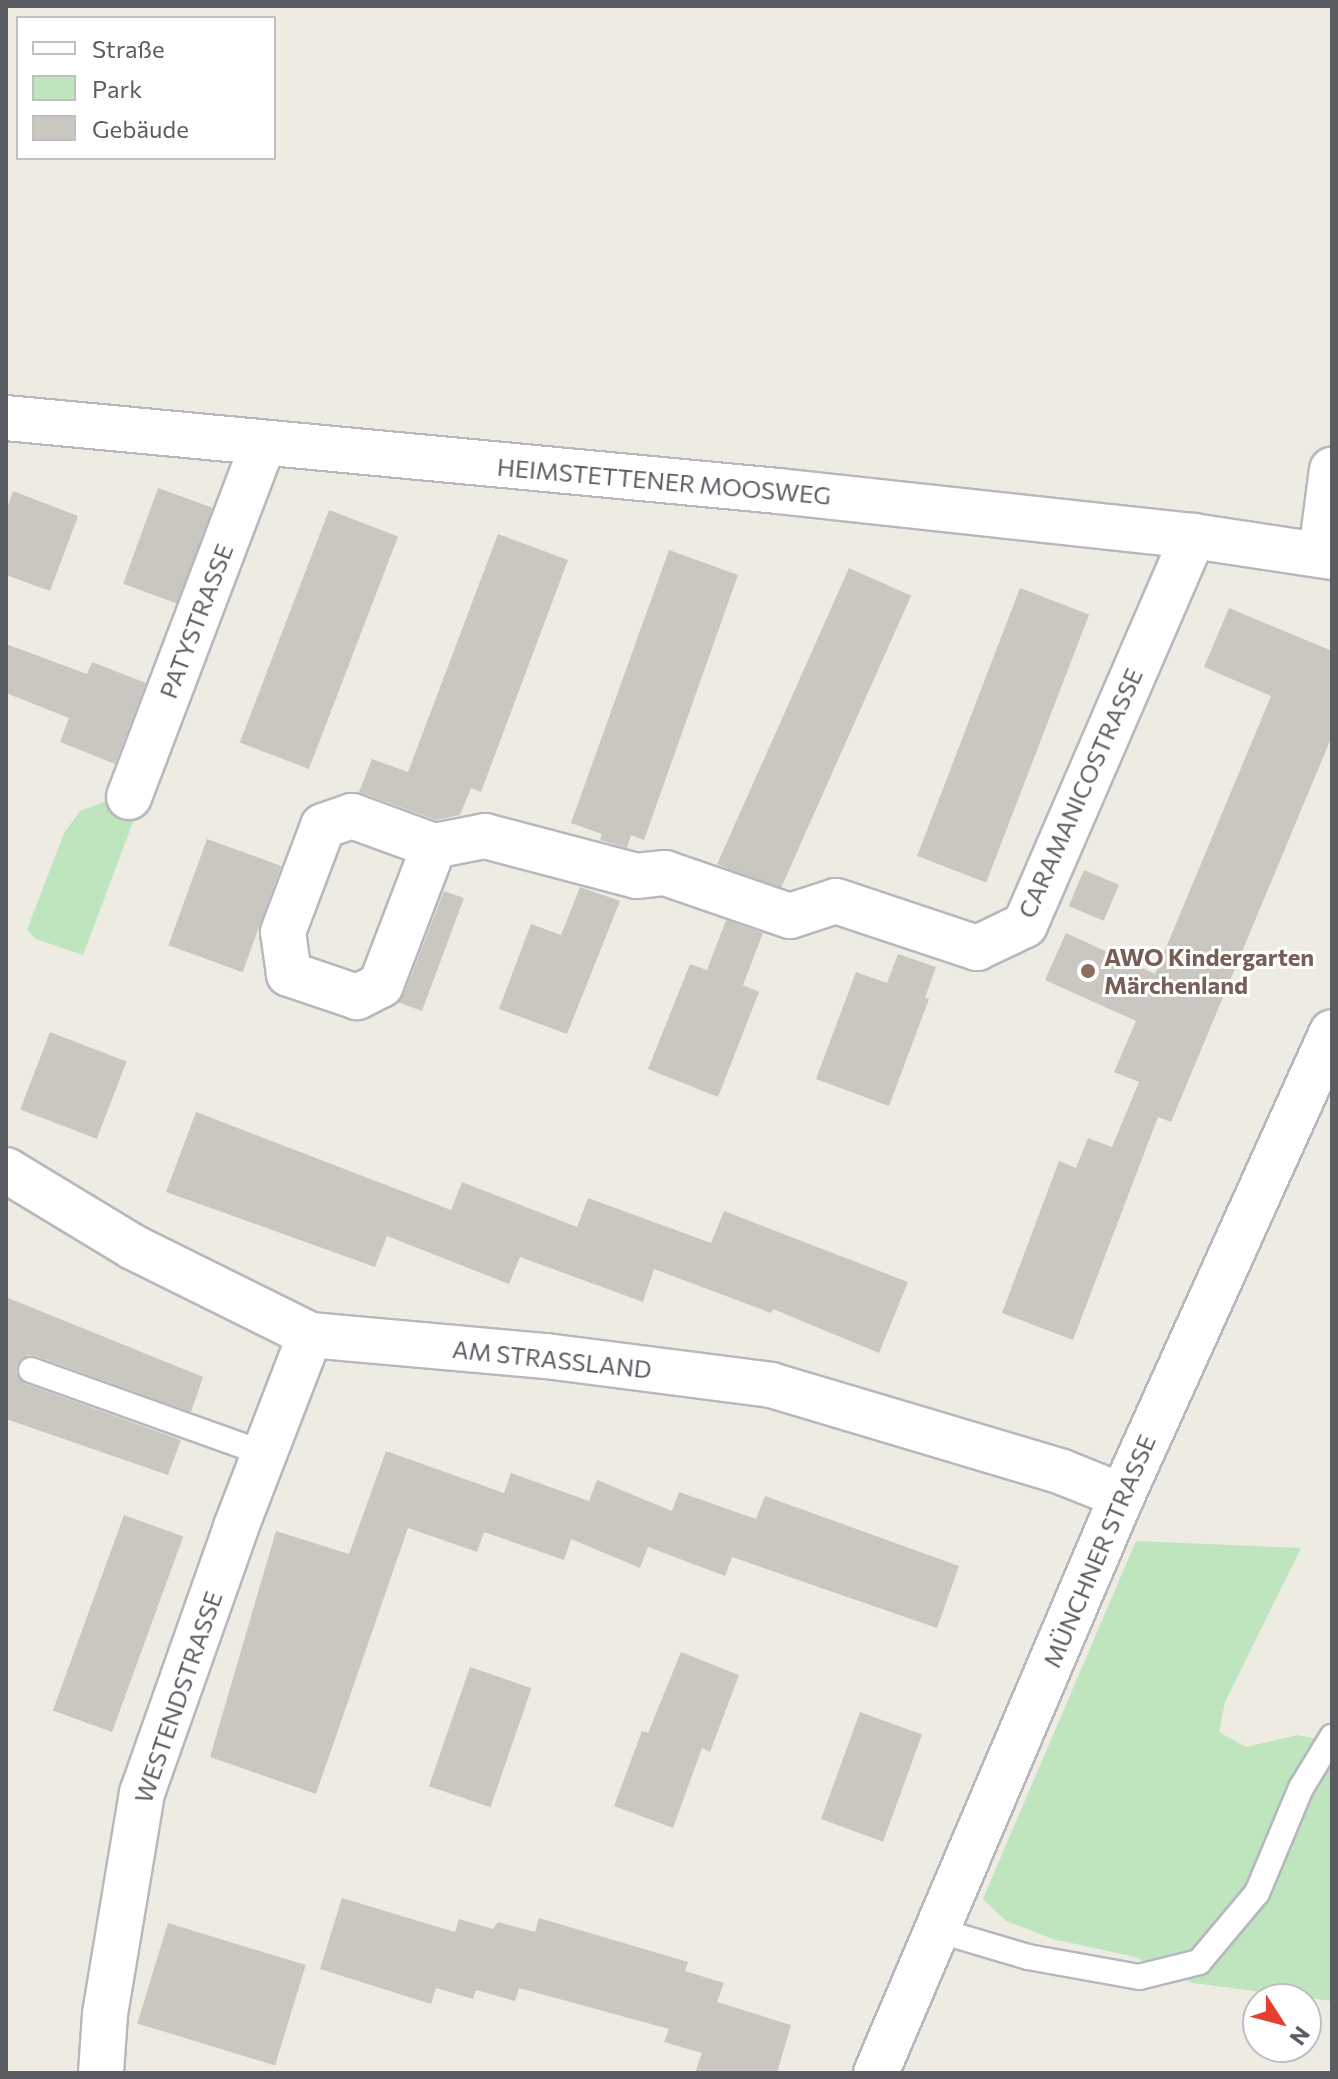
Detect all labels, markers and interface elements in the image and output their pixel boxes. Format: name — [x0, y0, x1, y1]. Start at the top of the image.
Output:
legend — [16, 16, 276, 160]
text: Straße — [92, 34, 165, 63]
text: Park — [92, 74, 142, 103]
text: Gebäude — [92, 114, 189, 143]
street label: HEIMSTETTENER MOOSWEG — [496, 452, 832, 510]
street label: PATYSTRASSE — [153, 540, 239, 702]
street label: CARAMANICOSTRASSE — [1012, 664, 1148, 922]
place label: AWO Kindergarten Märchenland — [1104, 943, 1314, 999]
marker: AWO Kindergarten Märchenland — [1079, 962, 1097, 980]
street label: AM STRASSLAND — [451, 1334, 653, 1384]
street label: MÜNCHNER STRASSE — [1037, 1430, 1161, 1672]
street label: WESTENDSTRASSE — [128, 1587, 228, 1807]
north arrow — [1242, 1983, 1322, 2063]
text: N — [1284, 2022, 1316, 2051]

